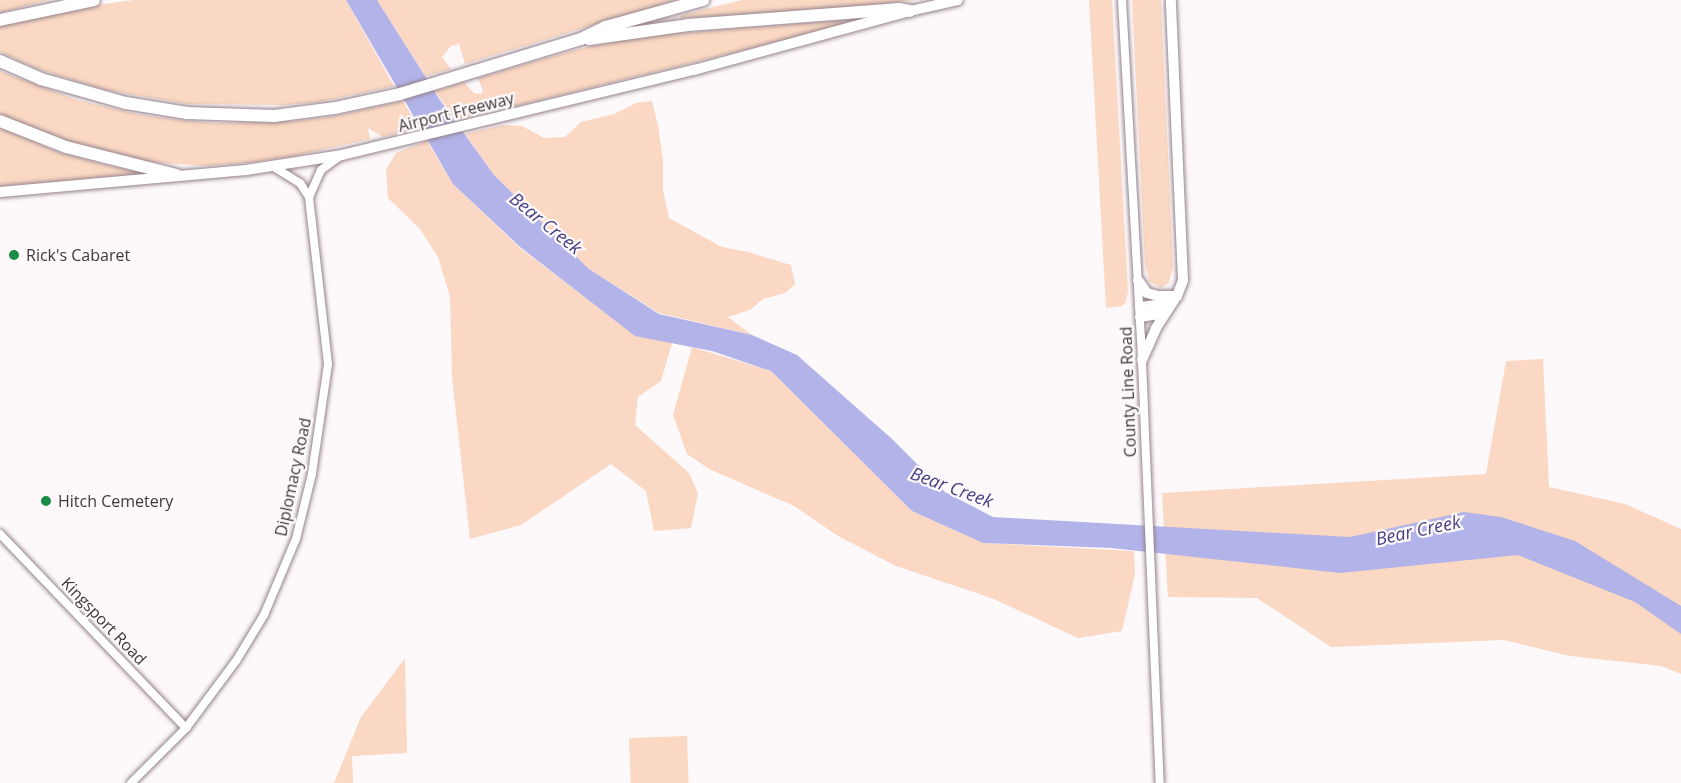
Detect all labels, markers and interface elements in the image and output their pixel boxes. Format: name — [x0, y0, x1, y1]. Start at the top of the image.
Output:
street label: Airport Freeway — [396, 88, 516, 136]
water label: Bear Creek — [506, 187, 586, 259]
place label: Rick's Cabaret — [26, 245, 130, 265]
marker: Rick's Cabaret — [7, 248, 21, 262]
street label: County Line Road — [1116, 326, 1140, 458]
street label: Diplomacy Road — [271, 416, 315, 538]
water label: Bear Creek — [908, 462, 996, 512]
place label: Hitch Cemetery — [58, 491, 173, 511]
marker: Hitch Cemetery — [39, 494, 53, 508]
water label: Bear Creek — [1374, 510, 1462, 550]
street label: Kingsport Road — [58, 573, 150, 669]

